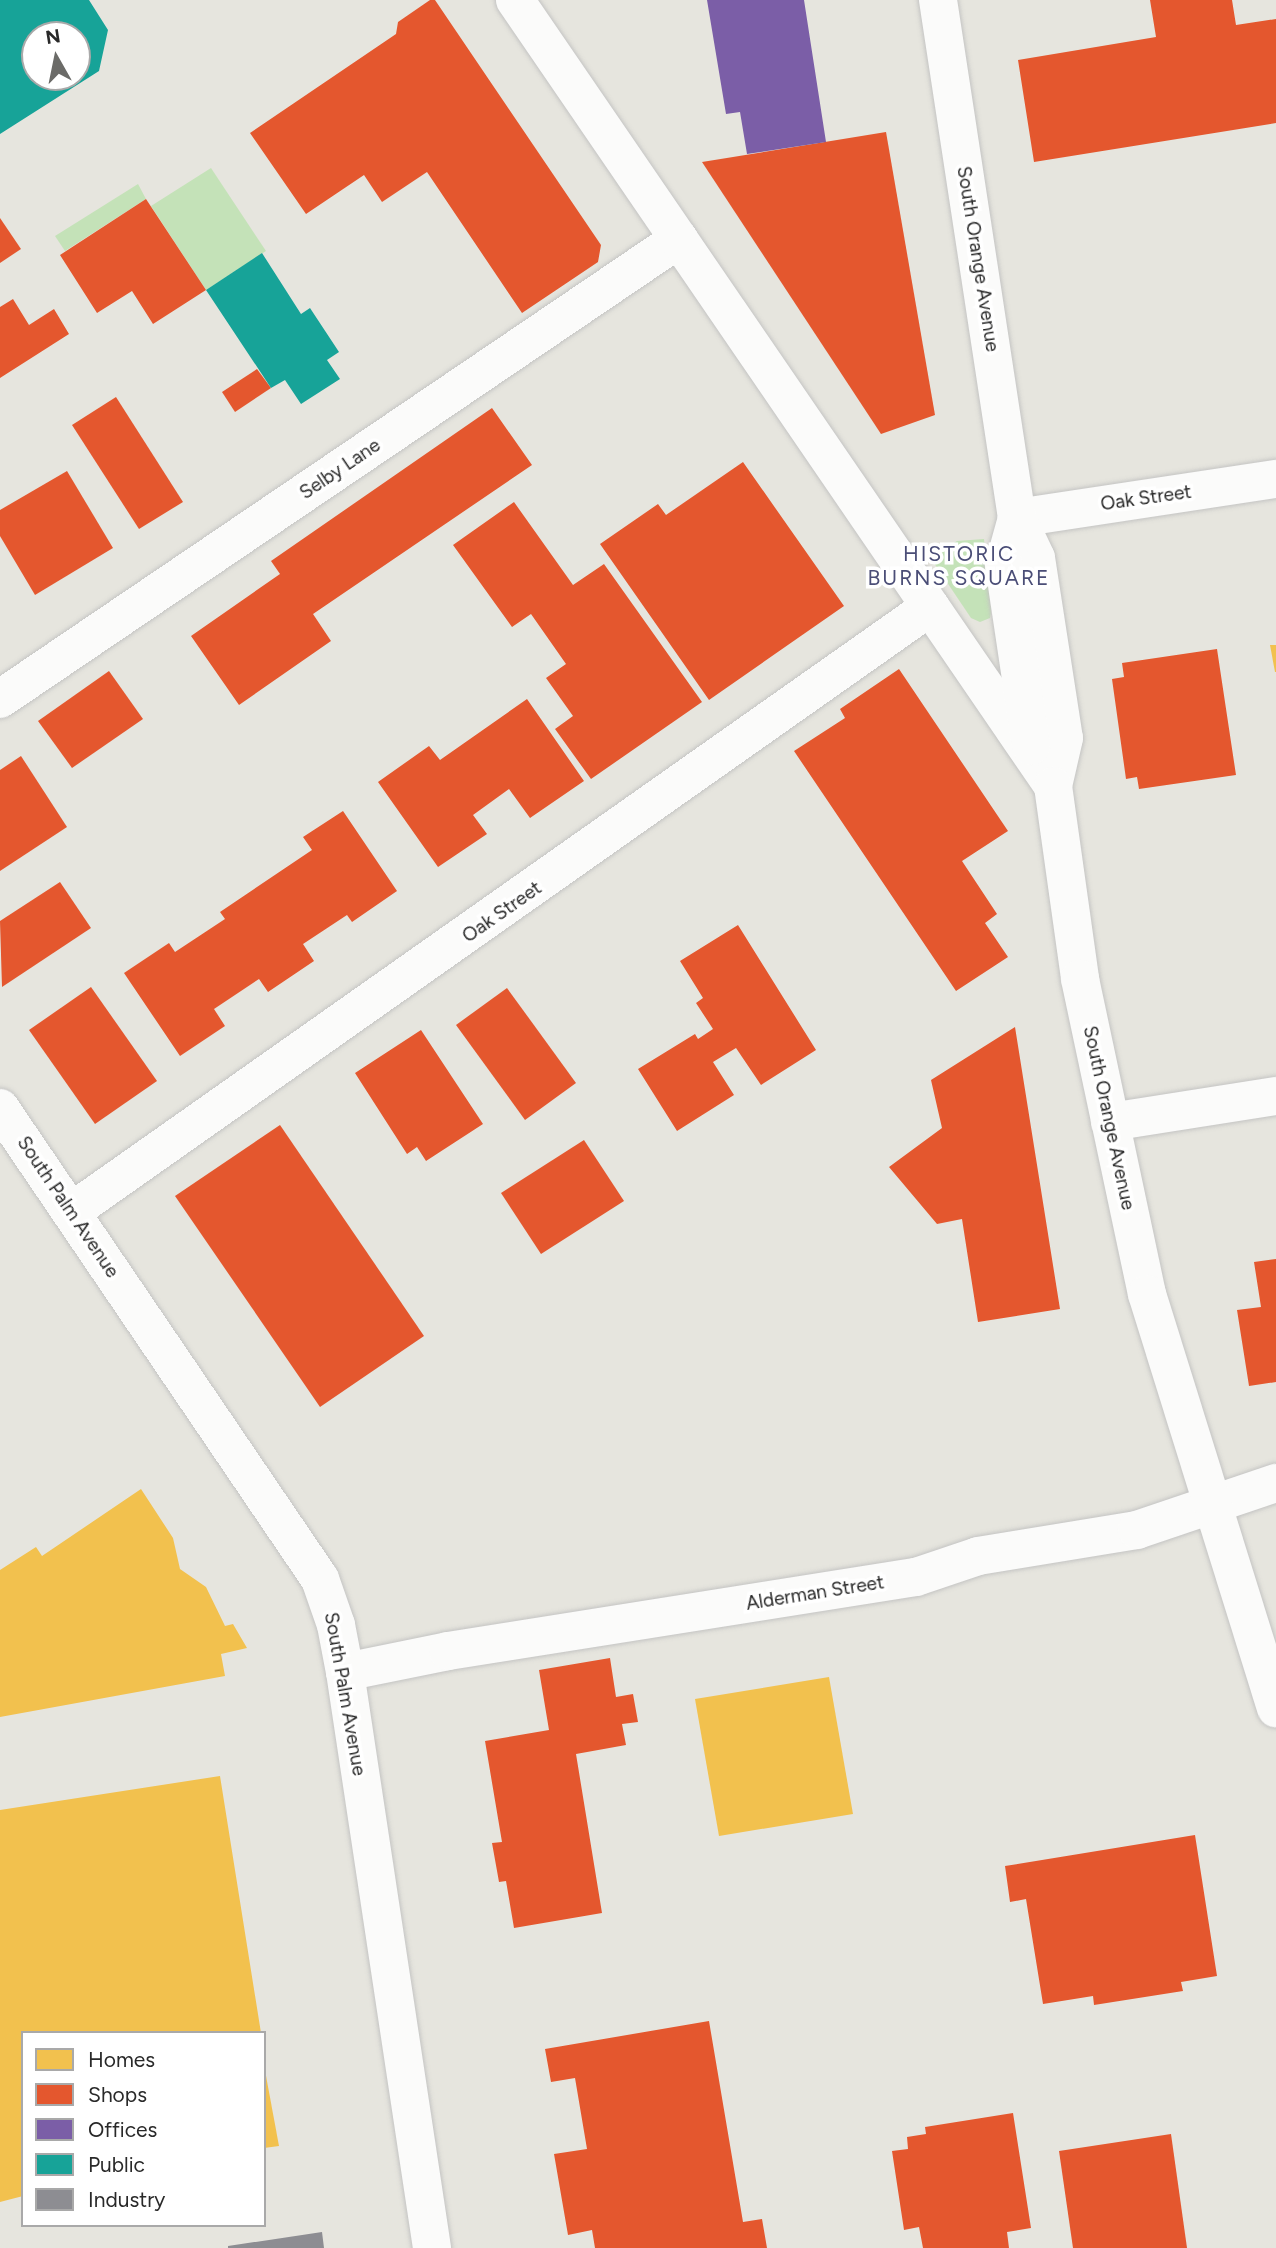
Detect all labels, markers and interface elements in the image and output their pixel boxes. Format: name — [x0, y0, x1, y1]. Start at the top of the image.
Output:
north arrow — [21, 21, 91, 91]
text: N — [44, 24, 62, 49]
street label: South Orange Avenue — [952, 165, 1004, 353]
street label: Selby Lane — [295, 434, 385, 504]
street label: Oak Street — [1099, 480, 1193, 516]
district label: HISTORIC BURNS SQUARE — [869, 541, 1049, 591]
street label: Oak Street — [458, 876, 546, 948]
street label: South Orange Avenue — [1078, 1024, 1140, 1212]
street label: South Palm Avenue — [12, 1132, 124, 1282]
street label: Alderman Street — [744, 1571, 886, 1615]
street label: South Palm Avenue — [319, 1610, 371, 1778]
legend — [21, 2031, 266, 2227]
text: Homes — [88, 2047, 155, 2072]
text: Shops — [88, 2082, 147, 2107]
text: Offices — [88, 2117, 157, 2142]
text: Public — [88, 2152, 145, 2177]
text: Industry — [88, 2187, 165, 2212]

